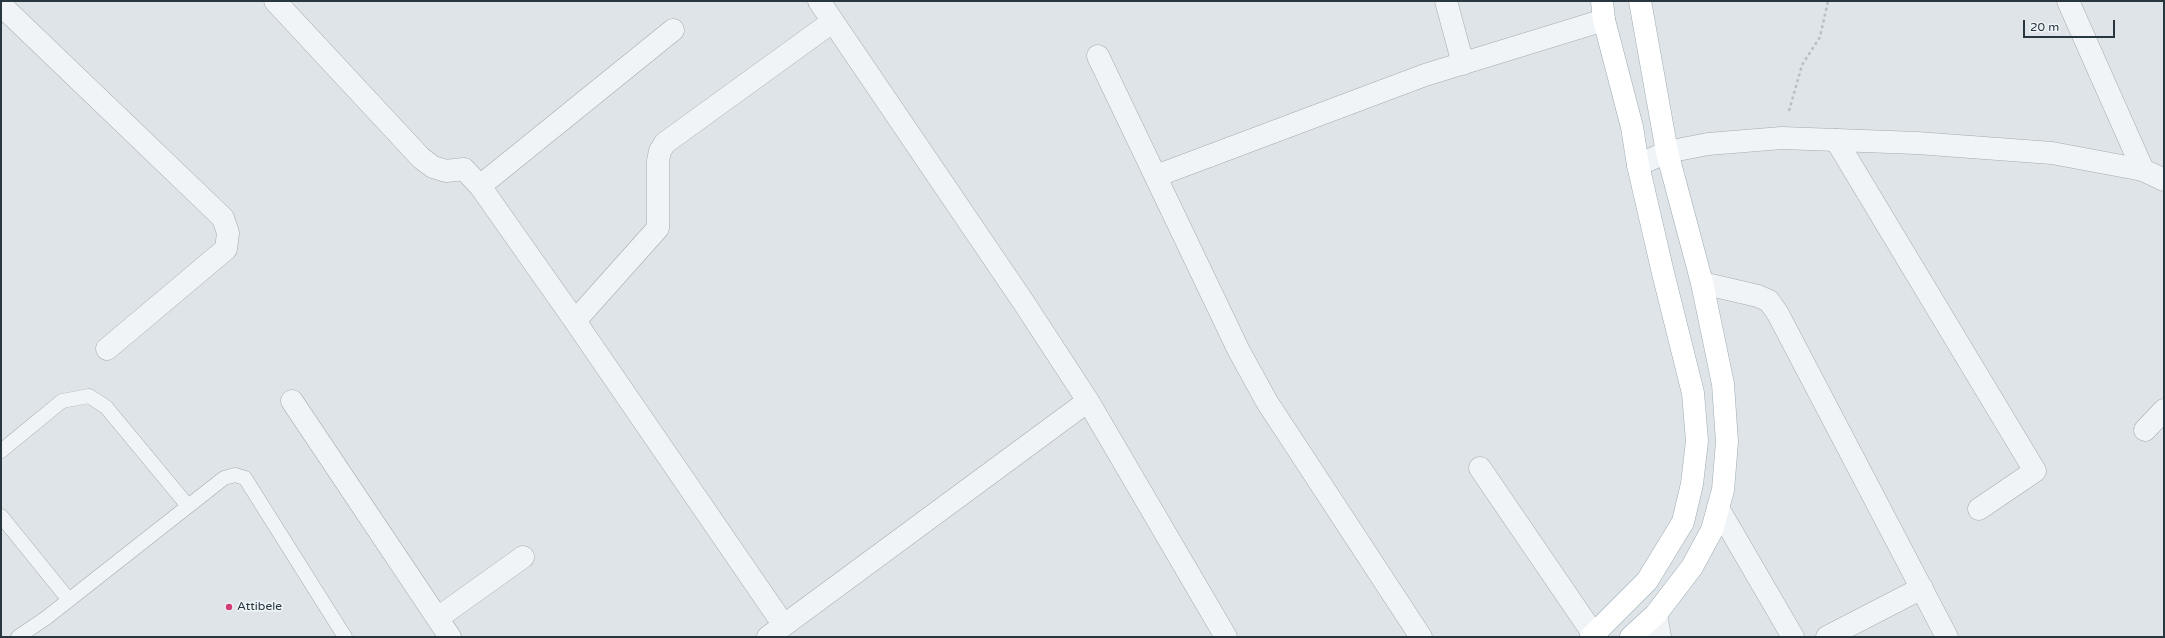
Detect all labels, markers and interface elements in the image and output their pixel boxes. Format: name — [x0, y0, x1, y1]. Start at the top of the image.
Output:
scale bar — [2025, 12, 2117, 38]
text: 20 m — [2030, 20, 2059, 34]
place label: Attibele — [237, 600, 282, 614]
marker: Attibele — [224, 602, 234, 612]

